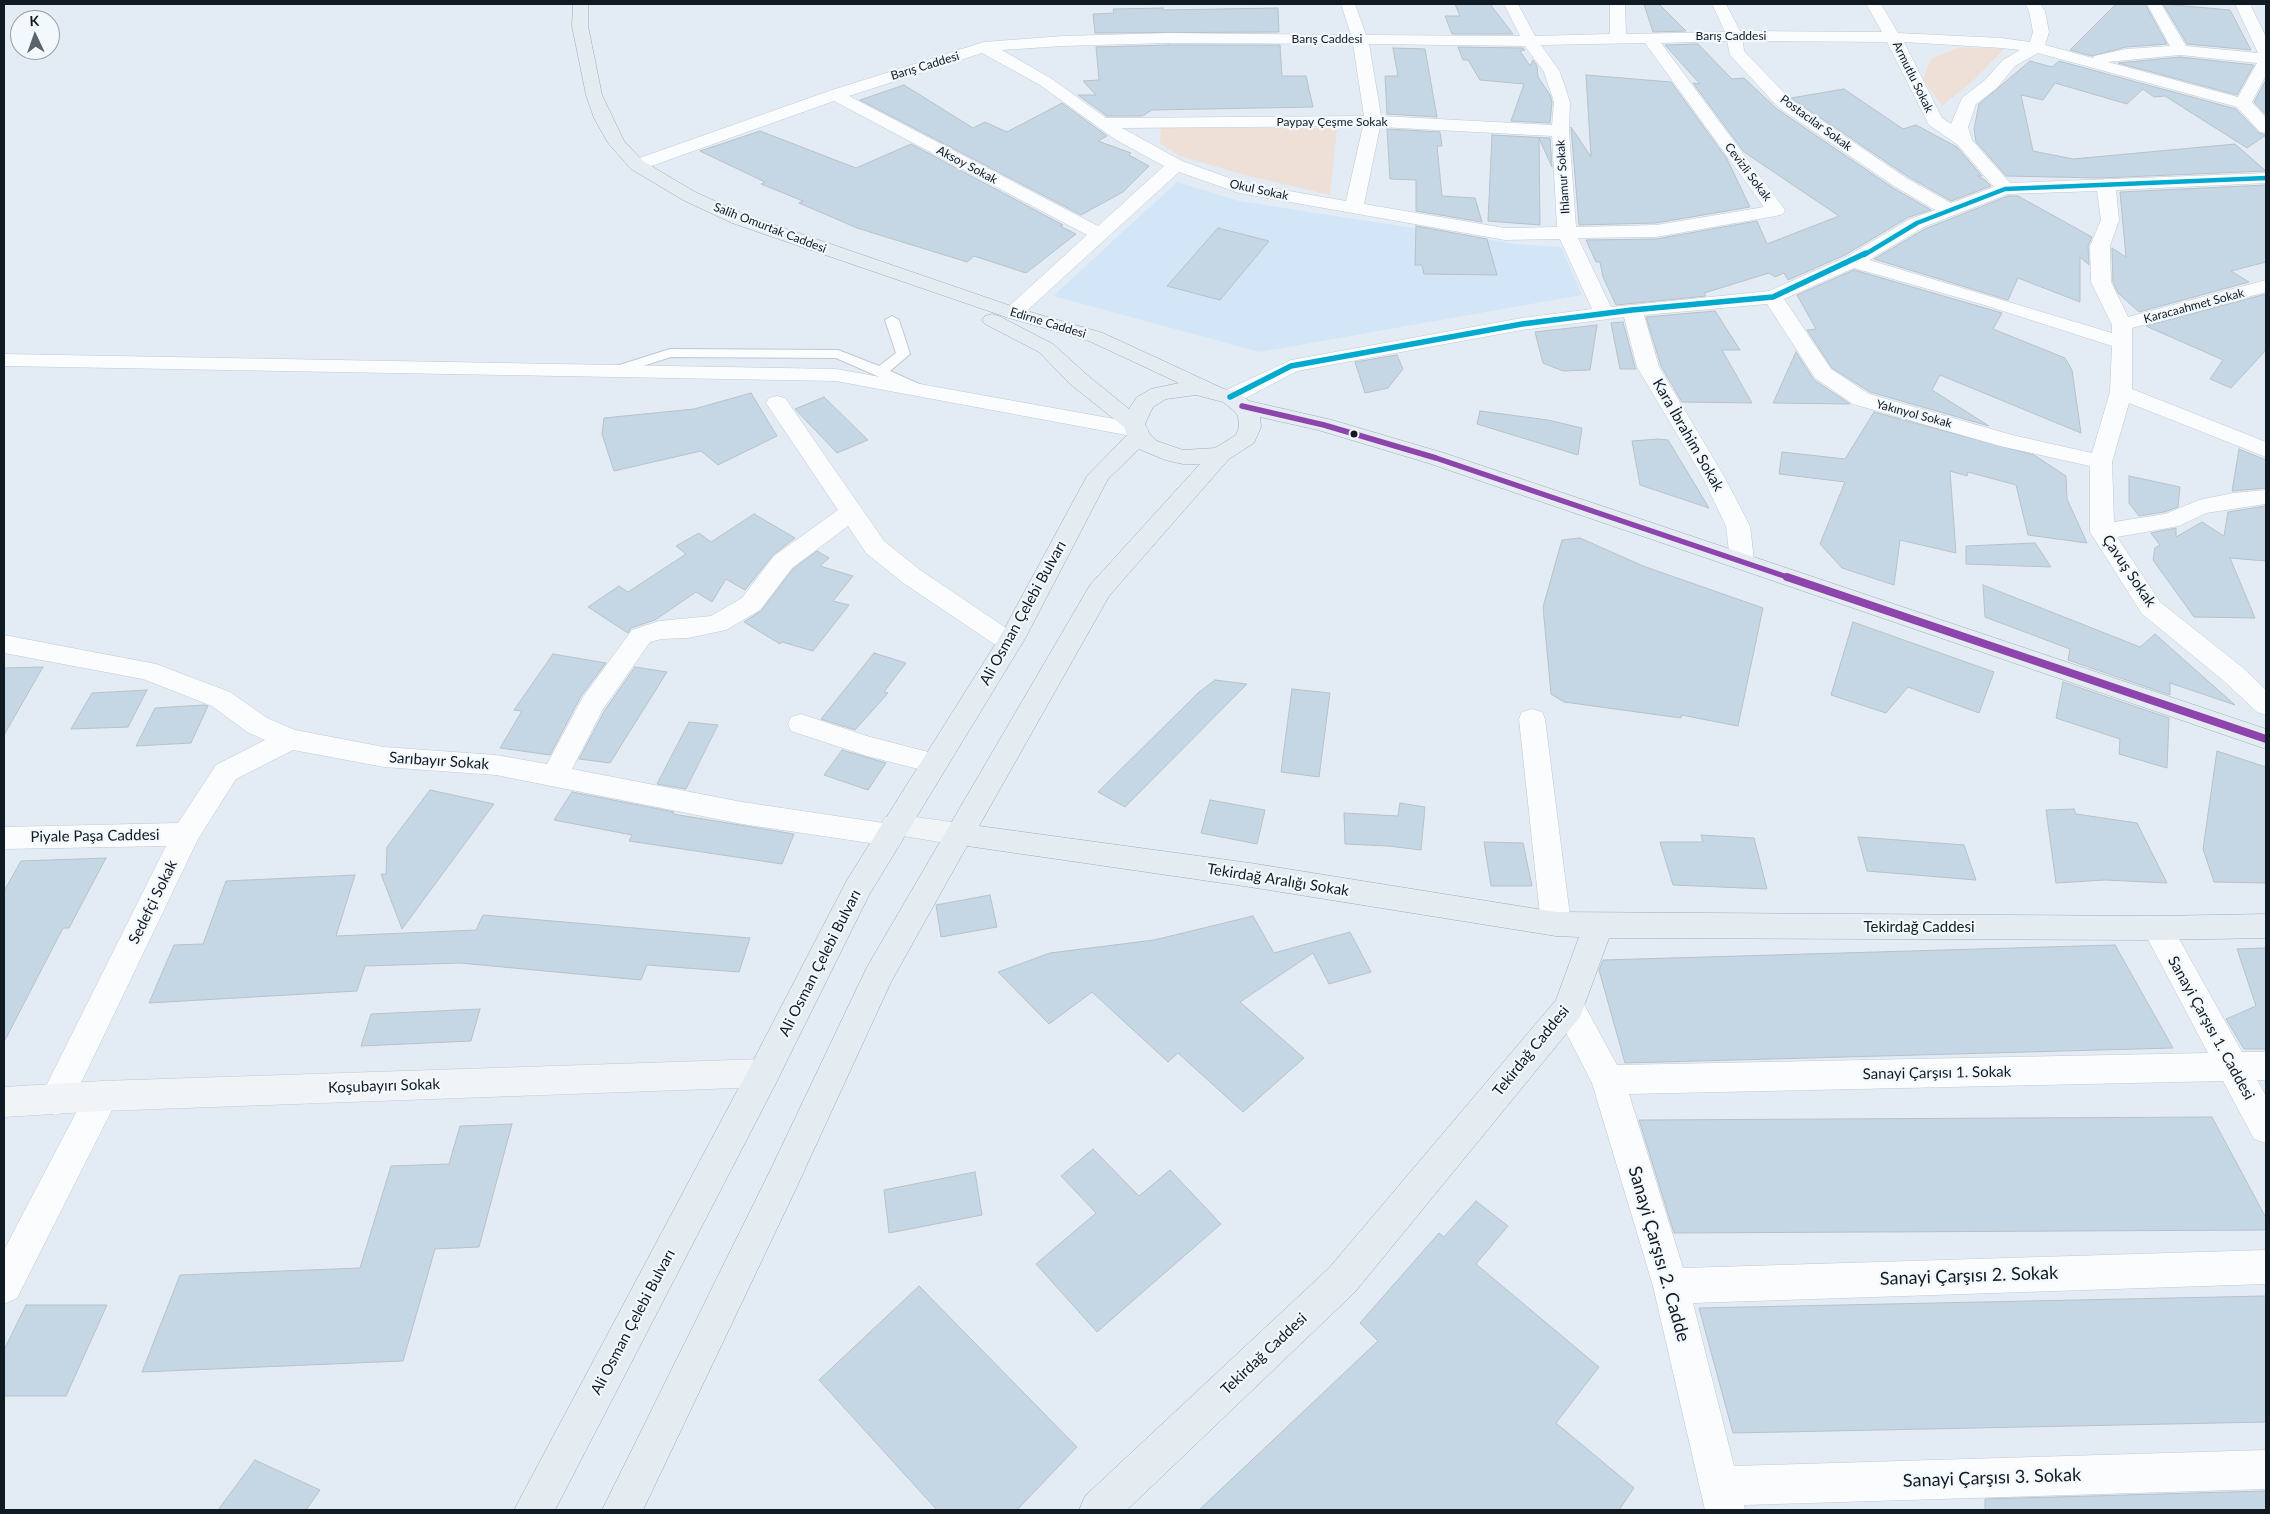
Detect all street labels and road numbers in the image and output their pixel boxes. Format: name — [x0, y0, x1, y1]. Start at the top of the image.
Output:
street label: Barış Caddesi — [1696, 29, 1766, 43]
street label: Barış Caddesi — [1292, 32, 1362, 46]
street label: Armutlu Sokak — [1890, 39, 1936, 115]
street label: Barış Caddesi — [889, 49, 961, 83]
street label: Postacılar Sokak — [1777, 92, 1855, 154]
street label: Paypay Çeşme Sokak — [1277, 115, 1387, 129]
street label: Ihlamur Sokak — [1553, 139, 1573, 215]
street label: Cevizli Sokak — [1722, 140, 1774, 204]
street label: Aksoy Sokak — [934, 143, 1000, 187]
street label: Okul Sokak — [1228, 177, 1290, 203]
street label: Salih Omurtak Caddesi — [712, 200, 828, 256]
street label: Karacaahmet Sokak — [2142, 286, 2246, 326]
street label: Edirne Caddesi — [1008, 305, 1088, 341]
street label: Kara İbrahim Sokak — [1649, 376, 1727, 494]
street label: Yakınyol Sokak — [1875, 397, 1953, 431]
street label: Çavuş Sokak — [2098, 532, 2160, 610]
street label: Ali Osman Çelebi Bulvarı — [976, 538, 1070, 688]
street label: Sarıbayır Sokak — [388, 749, 490, 773]
street label: Piyale Paşa Caddesi — [30, 826, 160, 846]
street label: Sedefçi Sokak — [125, 857, 181, 947]
street label: Tekirdağ Aralığı Sokak — [1206, 860, 1350, 900]
street label: Ali Osman Çelebi Bulvarı — [775, 887, 865, 1039]
street label: Tekirdağ Caddesi — [1863, 918, 1975, 936]
street label: Sanayi Çarşısı 1. Caddesi — [2164, 953, 2258, 1103]
street label: Tekirdağ Caddesi — [1489, 1002, 1573, 1100]
street label: Sanayi Çarşısı 1. Sokak — [1863, 1063, 2011, 1083]
street label: Koşubayırı Sokak — [328, 1075, 440, 1097]
street label: Sanayi Çarşısı 2. Cadde — [1624, 1164, 1694, 1344]
street label: Ali Osman Çelebi Bulvarı — [587, 1246, 679, 1398]
street label: Sanayi Çarşısı 2. Sokak — [1880, 1262, 2058, 1290]
street label: Tekirdağ Caddesi — [1217, 1310, 1311, 1398]
street label: Sanayi Çarşısı 3. Sokak — [1903, 1464, 2081, 1492]

